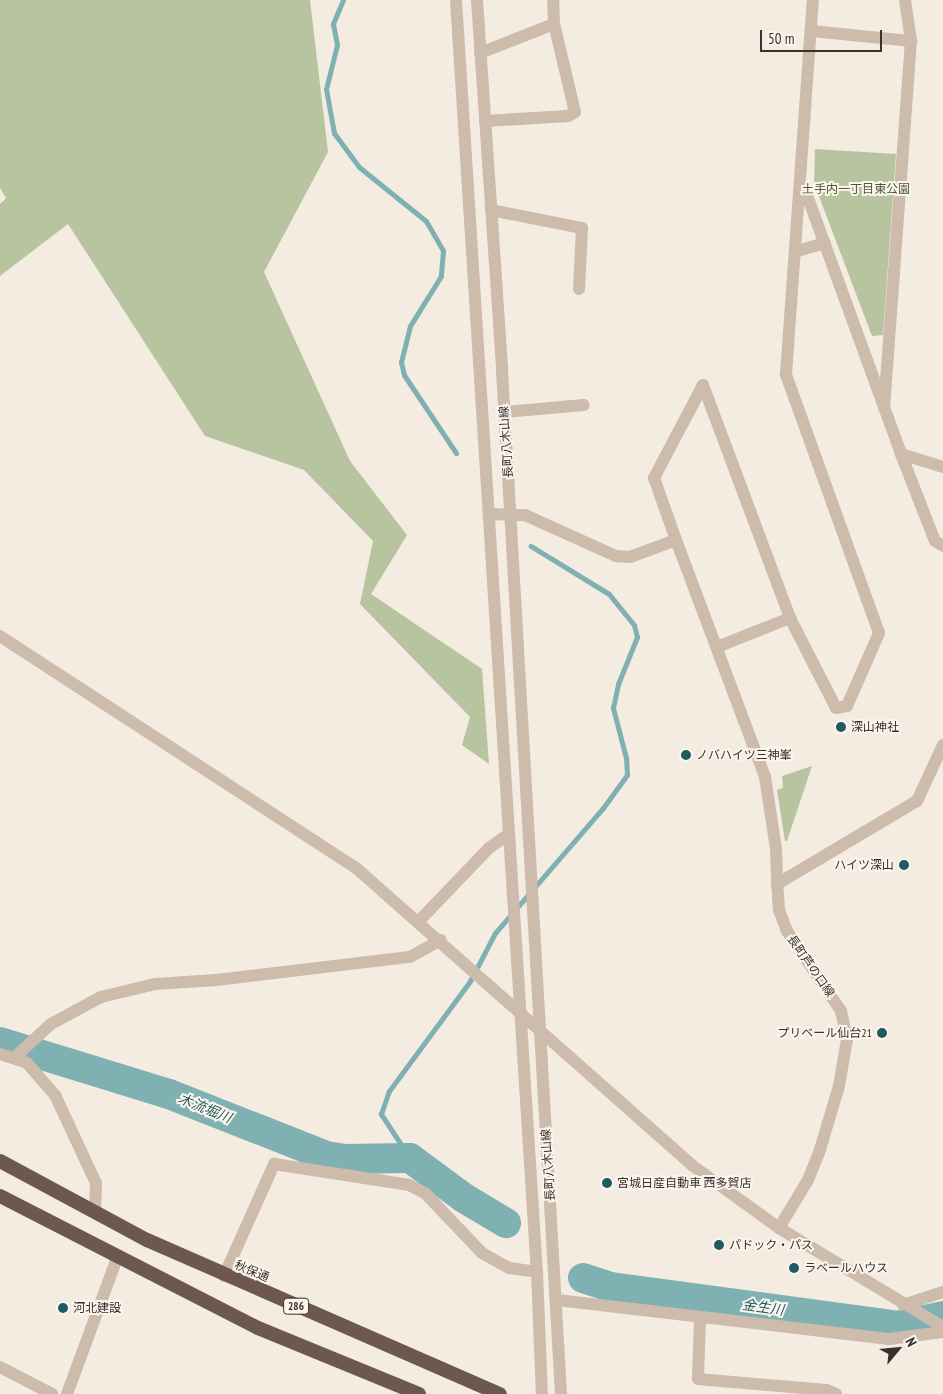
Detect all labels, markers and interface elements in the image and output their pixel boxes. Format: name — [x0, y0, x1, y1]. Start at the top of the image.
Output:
scale bar — [763, 20, 886, 52]
text: 50 m — [768, 29, 794, 48]
park label: 土手内一丁目東公園 — [802, 182, 910, 196]
street label: 長町八木山線 — [496, 406, 516, 478]
place label: 深山神社 — [851, 720, 899, 734]
marker: 深山神社 — [835, 721, 847, 733]
place label: ノバハイツ三神峯 — [696, 748, 792, 762]
marker: ノバハイツ三神峯 — [680, 749, 692, 761]
place label: ハイツ深山 — [834, 858, 894, 872]
marker: ハイツ深山 — [898, 859, 910, 871]
street label: 長町芦の口線 — [784, 932, 838, 1000]
place label: プリベール仙台21 — [777, 1026, 872, 1040]
marker: プリベール仙台21 — [876, 1027, 888, 1039]
water label: 木流堀川 — [176, 1090, 234, 1126]
street label: 長町八木山線 — [538, 1129, 558, 1201]
place label: 宮城日産自動車 西多賀店 — [617, 1176, 752, 1190]
marker: 宮城日産自動車 西多賀店 — [601, 1177, 613, 1189]
place label: パドック・パス — [729, 1238, 813, 1252]
marker: パドック・パス — [713, 1239, 725, 1251]
street label: 秋保通 — [233, 1257, 271, 1285]
place label: ラベールハウス — [804, 1261, 888, 1275]
marker: ラベールハウス — [788, 1262, 800, 1274]
water label: 金生川 — [741, 1296, 785, 1318]
road number: 286 — [282, 1298, 310, 1314]
place label: 河北建設 — [73, 1301, 121, 1315]
marker: 河北建設 — [57, 1302, 69, 1314]
north arrow — [873, 1324, 923, 1374]
text: N — [902, 1334, 921, 1350]

